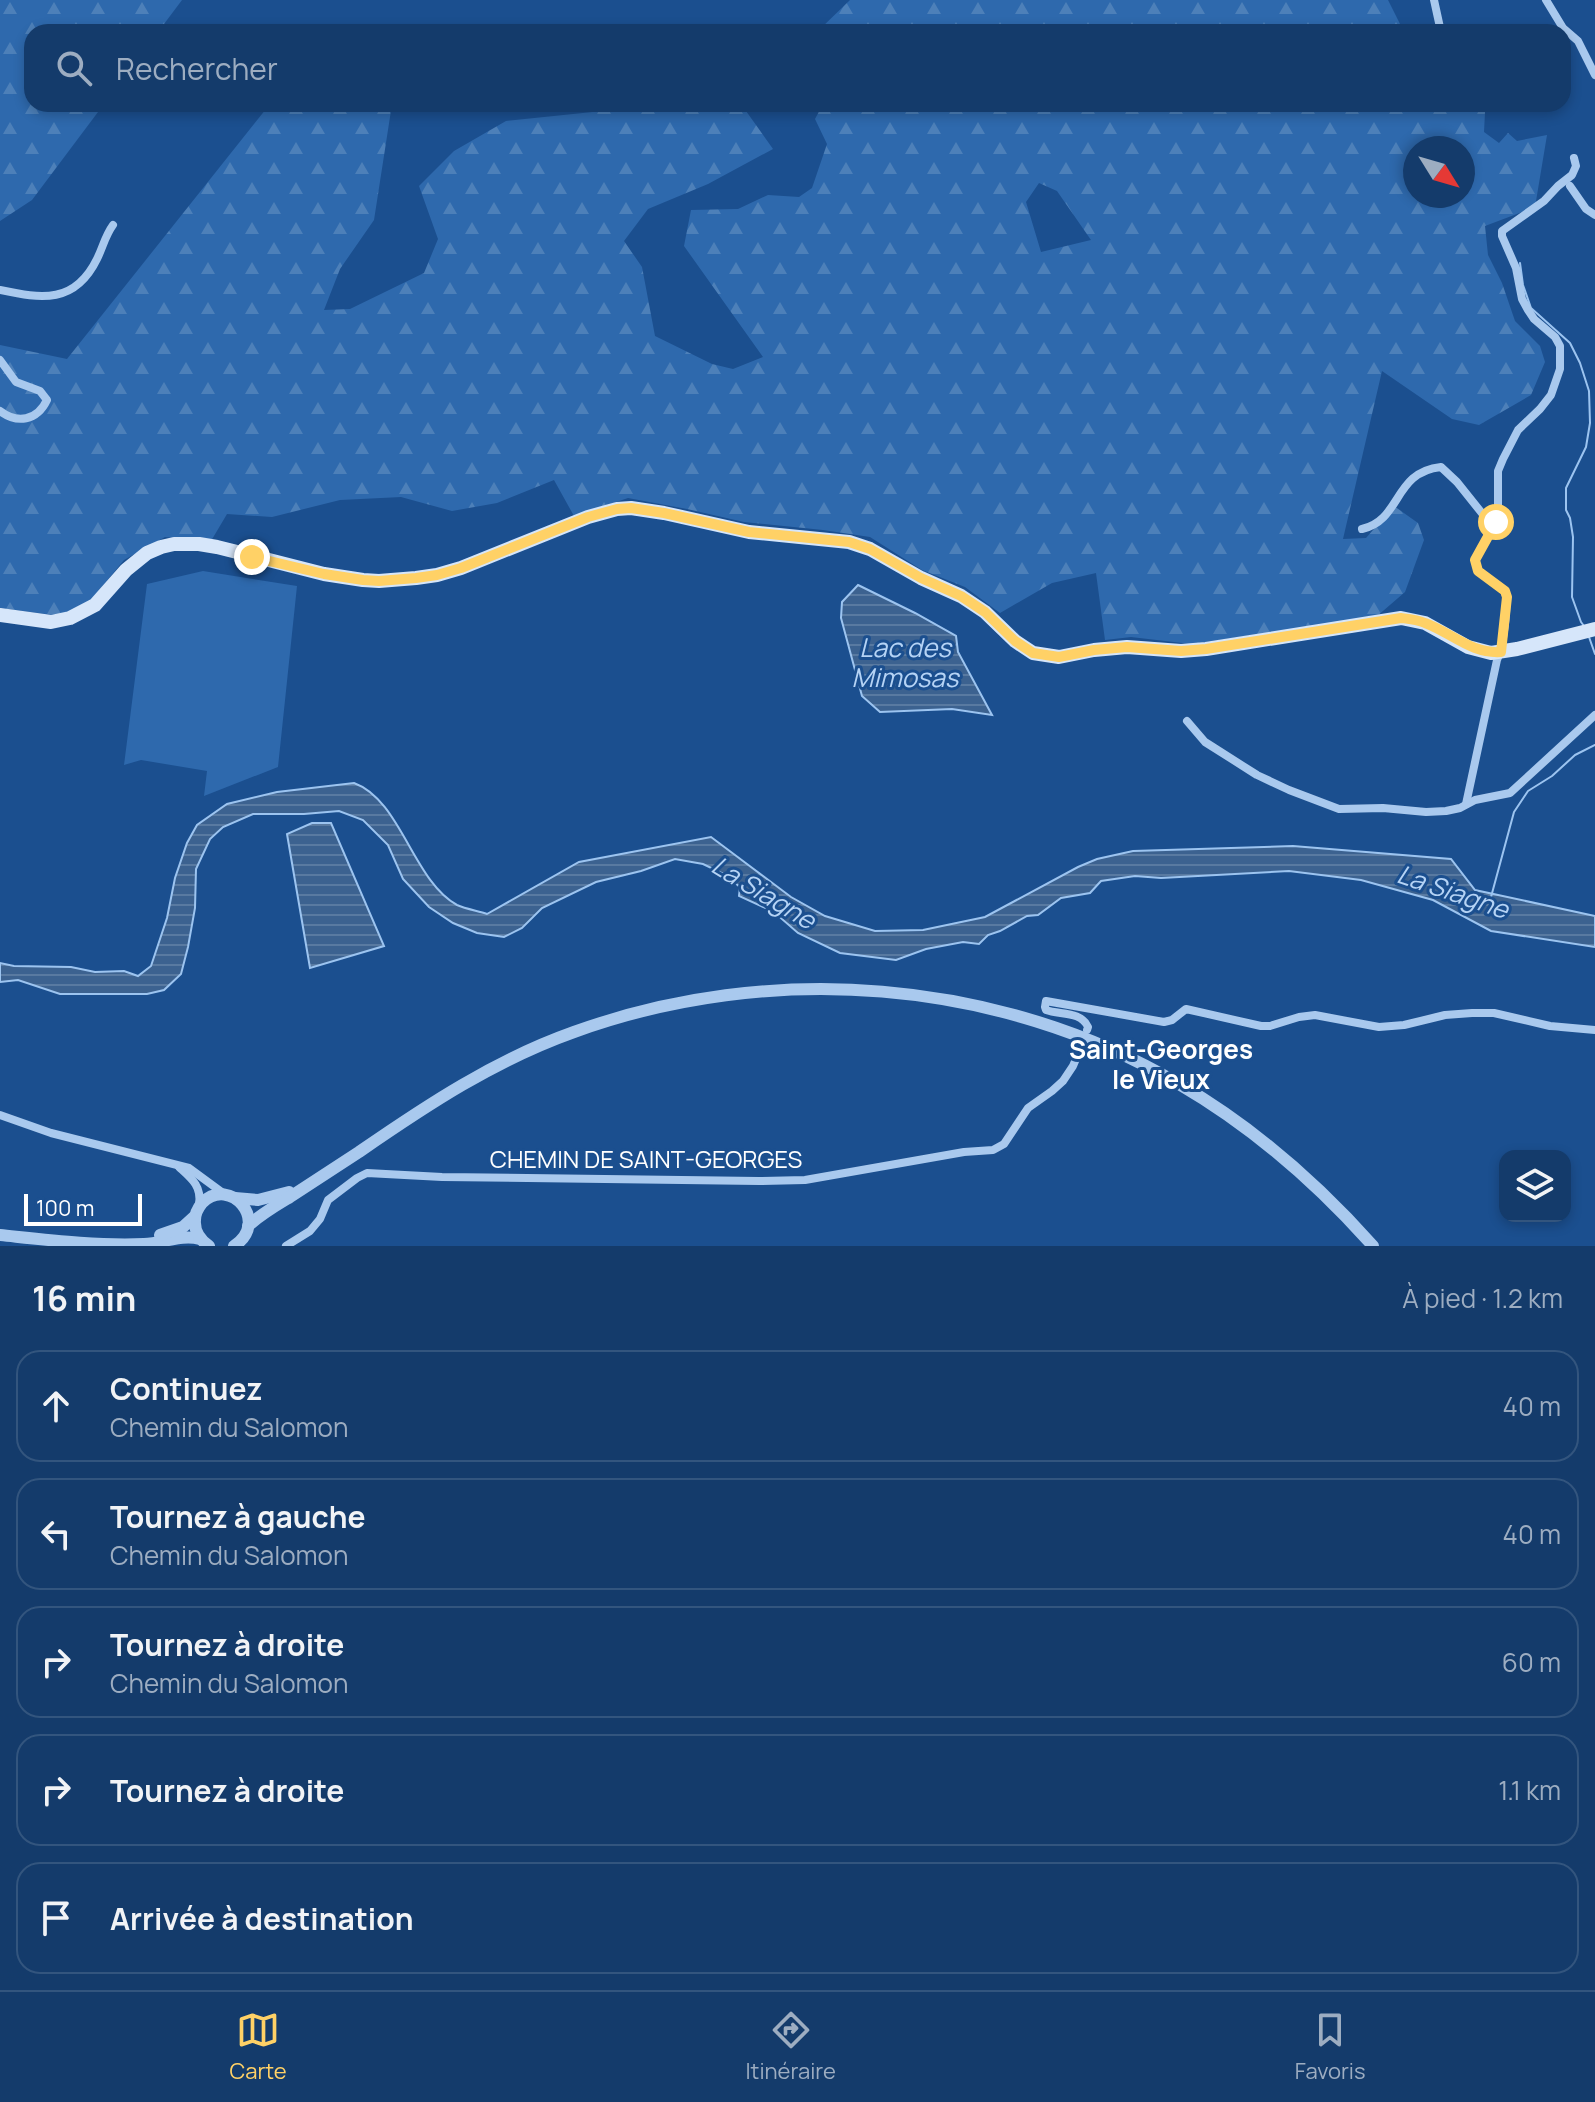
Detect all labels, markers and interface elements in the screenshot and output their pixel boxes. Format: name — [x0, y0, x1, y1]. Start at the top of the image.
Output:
search box — [24, 24, 1571, 112]
icon: search — [52, 46, 96, 90]
text: Rechercher — [116, 48, 278, 89]
north arrow — [1403, 136, 1475, 208]
route start — [1478, 504, 1514, 540]
route end — [234, 539, 270, 575]
water label: Lac des Mimosas — [852, 629, 961, 695]
water label: La Siagne — [705, 847, 824, 938]
water label: La Siagne — [1393, 855, 1515, 927]
district label: Saint-Georges le Vieux — [1069, 1031, 1253, 1097]
street label: CHEMIN DE SAINT-GEORGES — [490, 1142, 802, 1175]
map controls — [1499, 1150, 1571, 1222]
button: layers — [1499, 1150, 1571, 1222]
scale bar — [24, 1190, 142, 1226]
text: 100 m — [36, 1193, 94, 1223]
text: 16 min — [32, 1275, 136, 1321]
text: À pied · 1.2 km — [1402, 1280, 1563, 1316]
text: Continuez — [110, 1368, 262, 1409]
icon: ahead — [34, 1384, 78, 1428]
text: 40 m — [1503, 1388, 1561, 1424]
text: Chemin du Salomon — [110, 1409, 348, 1445]
text: Tournez à gauche — [110, 1496, 366, 1537]
icon: left — [34, 1512, 78, 1556]
text: 40 m — [1503, 1516, 1561, 1552]
text: Chemin du Salomon — [110, 1537, 348, 1573]
text: Tournez à droite — [110, 1624, 344, 1665]
icon: right — [34, 1640, 78, 1684]
text: 60 m — [1502, 1644, 1561, 1680]
text: Chemin du Salomon — [110, 1665, 348, 1701]
icon: right — [34, 1768, 78, 1812]
text: Tournez à droite — [110, 1770, 344, 1811]
text: 1.1 km — [1498, 1772, 1561, 1808]
icon: arrive — [34, 1896, 78, 1940]
text: Arrivée à destination — [110, 1898, 413, 1939]
tab: Carte — [229, 2008, 287, 2086]
tab: Itinéraire — [745, 2008, 836, 2086]
tab: Favoris — [1295, 2008, 1366, 2086]

